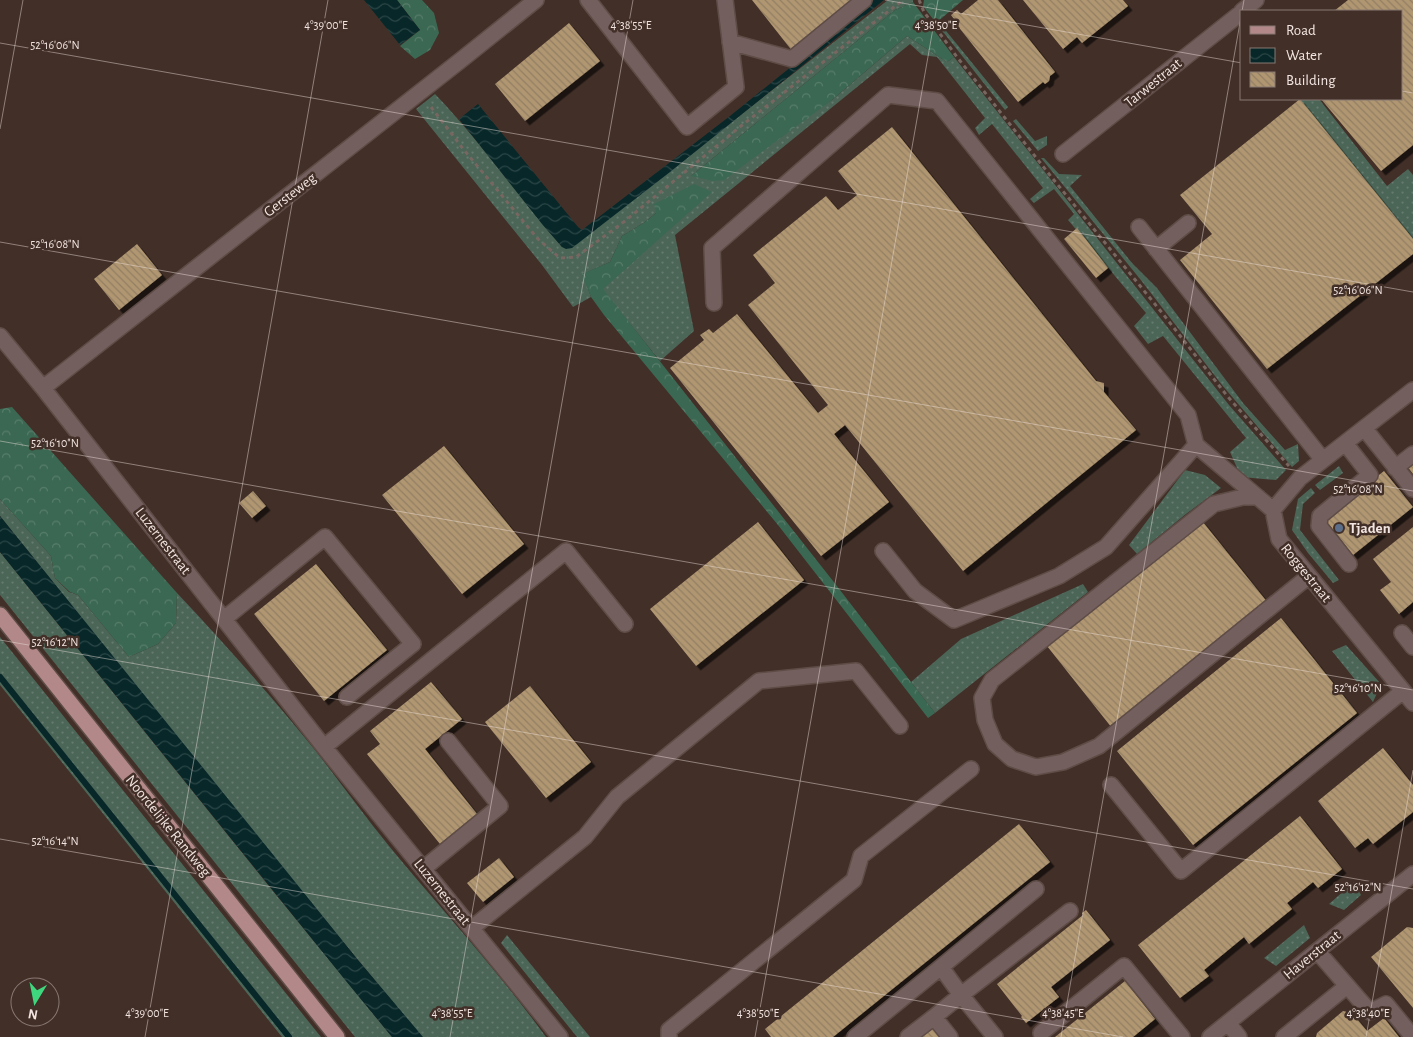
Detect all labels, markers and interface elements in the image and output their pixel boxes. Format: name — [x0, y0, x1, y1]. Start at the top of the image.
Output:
legend — [1240, 10, 1403, 100]
text: 4°39'00"E — [304, 19, 348, 31]
text: 4°38'55"E — [610, 19, 652, 31]
text: 4°38'50"E — [915, 19, 957, 31]
text: Road — [1286, 23, 1316, 38]
text: 52°16'06"N — [30, 39, 80, 51]
text: Water — [1286, 48, 1322, 63]
street label: Tarwestraat — [1122, 55, 1185, 110]
text: Building — [1286, 73, 1336, 88]
street label: Gersteweg — [261, 170, 319, 220]
text: 52°16'08"N — [30, 238, 80, 250]
text: 52°16'06"N — [1333, 284, 1383, 296]
text: 52°16'10"N — [31, 437, 79, 449]
text: 52°16'08"N — [1333, 483, 1383, 495]
street label: Luzernestraat — [132, 505, 194, 577]
place label: Tjaden — [1349, 521, 1391, 536]
marker: Tjaden — [1333, 522, 1345, 534]
street label: Roggestraat — [1278, 541, 1334, 605]
text: 52°16'12"N — [32, 636, 78, 648]
text: 52°16'10"N — [1334, 682, 1382, 694]
street label: Noordelijke Randweg — [123, 772, 214, 880]
text: 52°16'14"N — [31, 835, 79, 847]
street label: Luzernestraat — [411, 856, 473, 928]
text: 52°16'12"N — [1335, 881, 1381, 893]
street label: Haverstraat — [1281, 928, 1343, 982]
north arrow — [10, 977, 60, 1027]
text: N — [27, 1006, 39, 1022]
text: 4°39'00"E — [125, 1007, 169, 1019]
text: 4°38'55"E — [431, 1007, 473, 1019]
text: 4°38'50"E — [737, 1007, 779, 1019]
text: 4°38'45"E — [1042, 1007, 1084, 1019]
text: 4°38'40"E — [1346, 1007, 1390, 1019]

